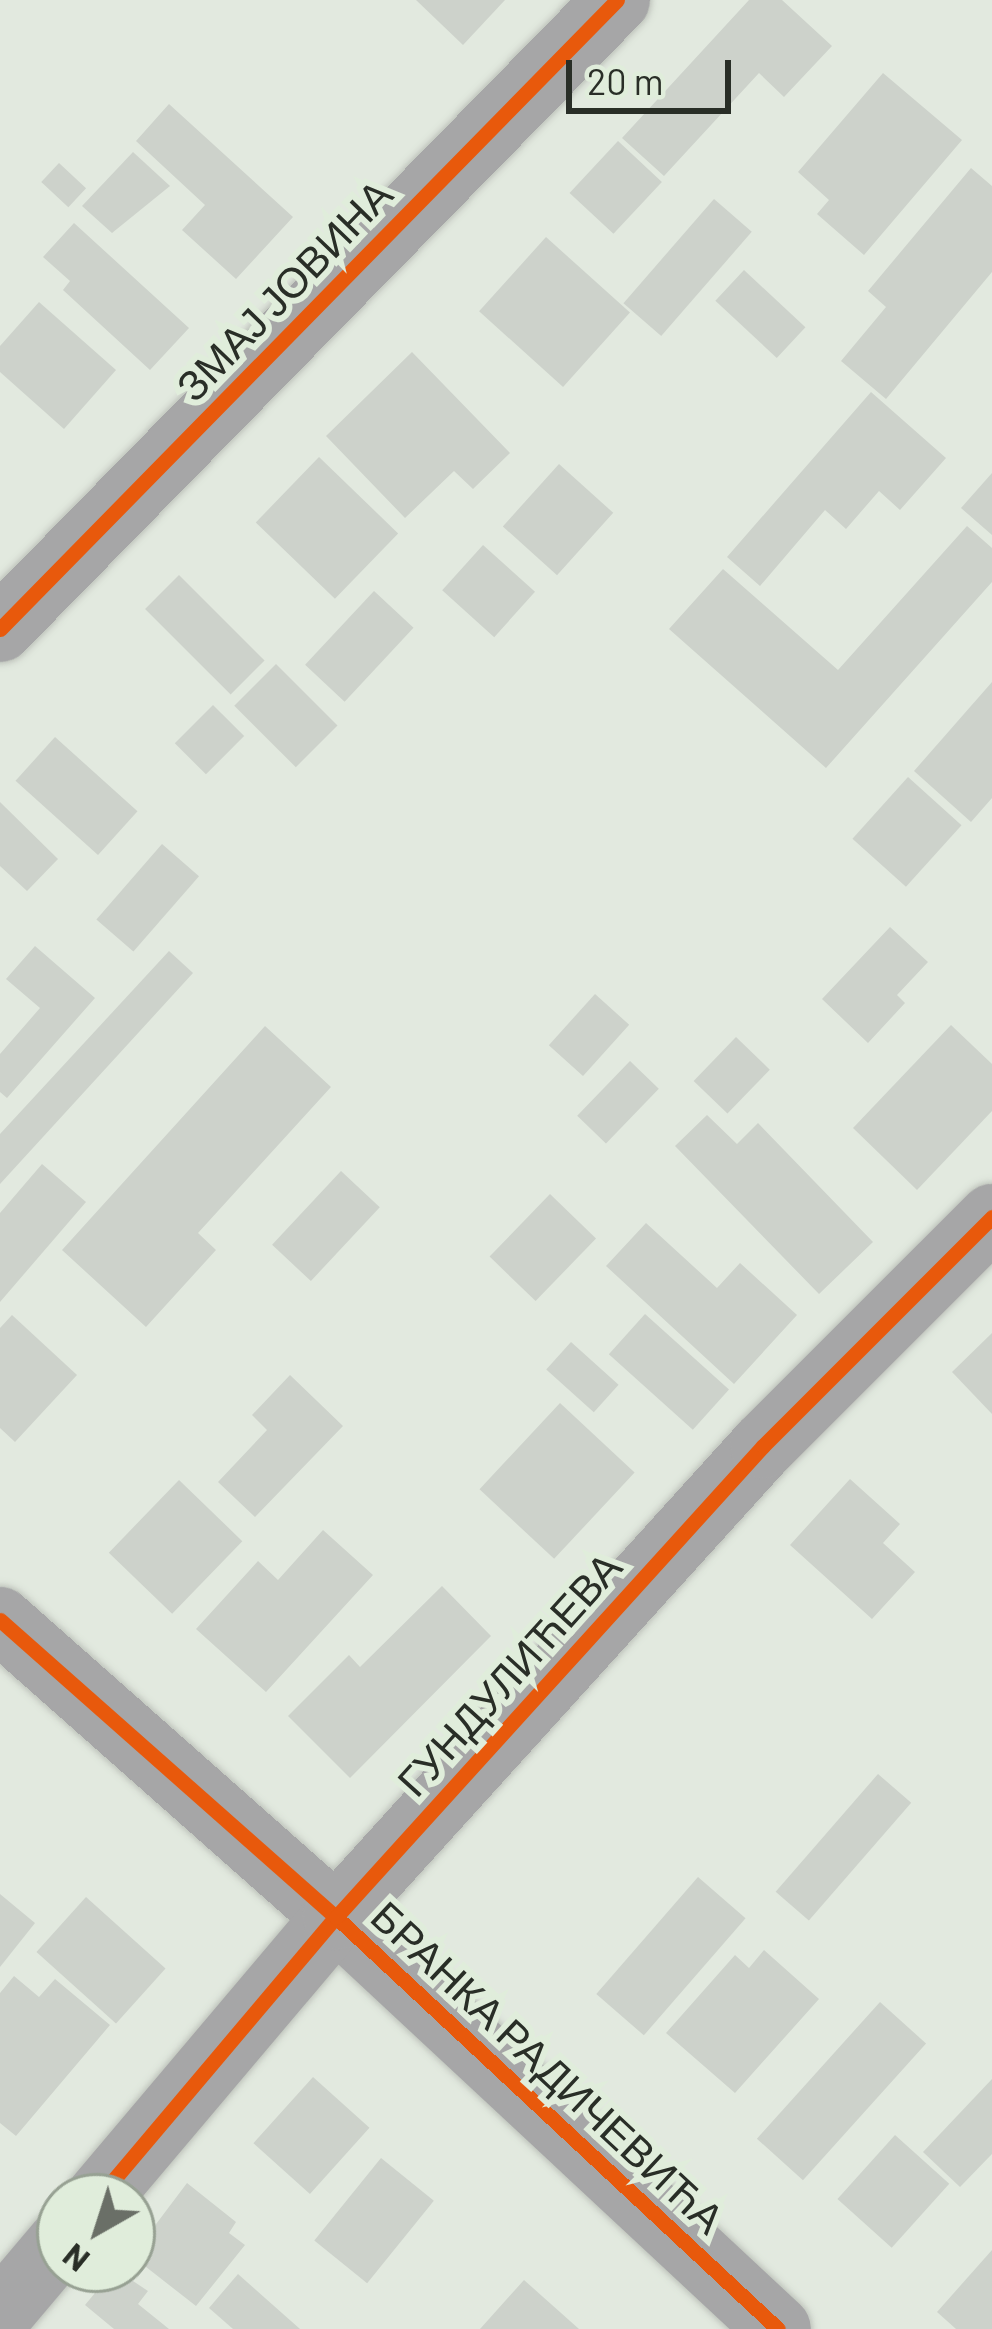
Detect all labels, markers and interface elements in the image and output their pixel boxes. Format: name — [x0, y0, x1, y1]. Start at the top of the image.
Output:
scale bar — [572, 36, 737, 110]
text: 20 m — [587, 59, 664, 102]
street label: ЗМАЈ ЈОВИНА — [165, 168, 401, 410]
street label: ГУНДУЛИЋЕВА — [385, 1541, 631, 1805]
street label: БРАНКА РАДИЧЕВИЋА — [362, 1890, 736, 2242]
north arrow — [36, 2173, 156, 2293]
text: N — [54, 2236, 96, 2281]

